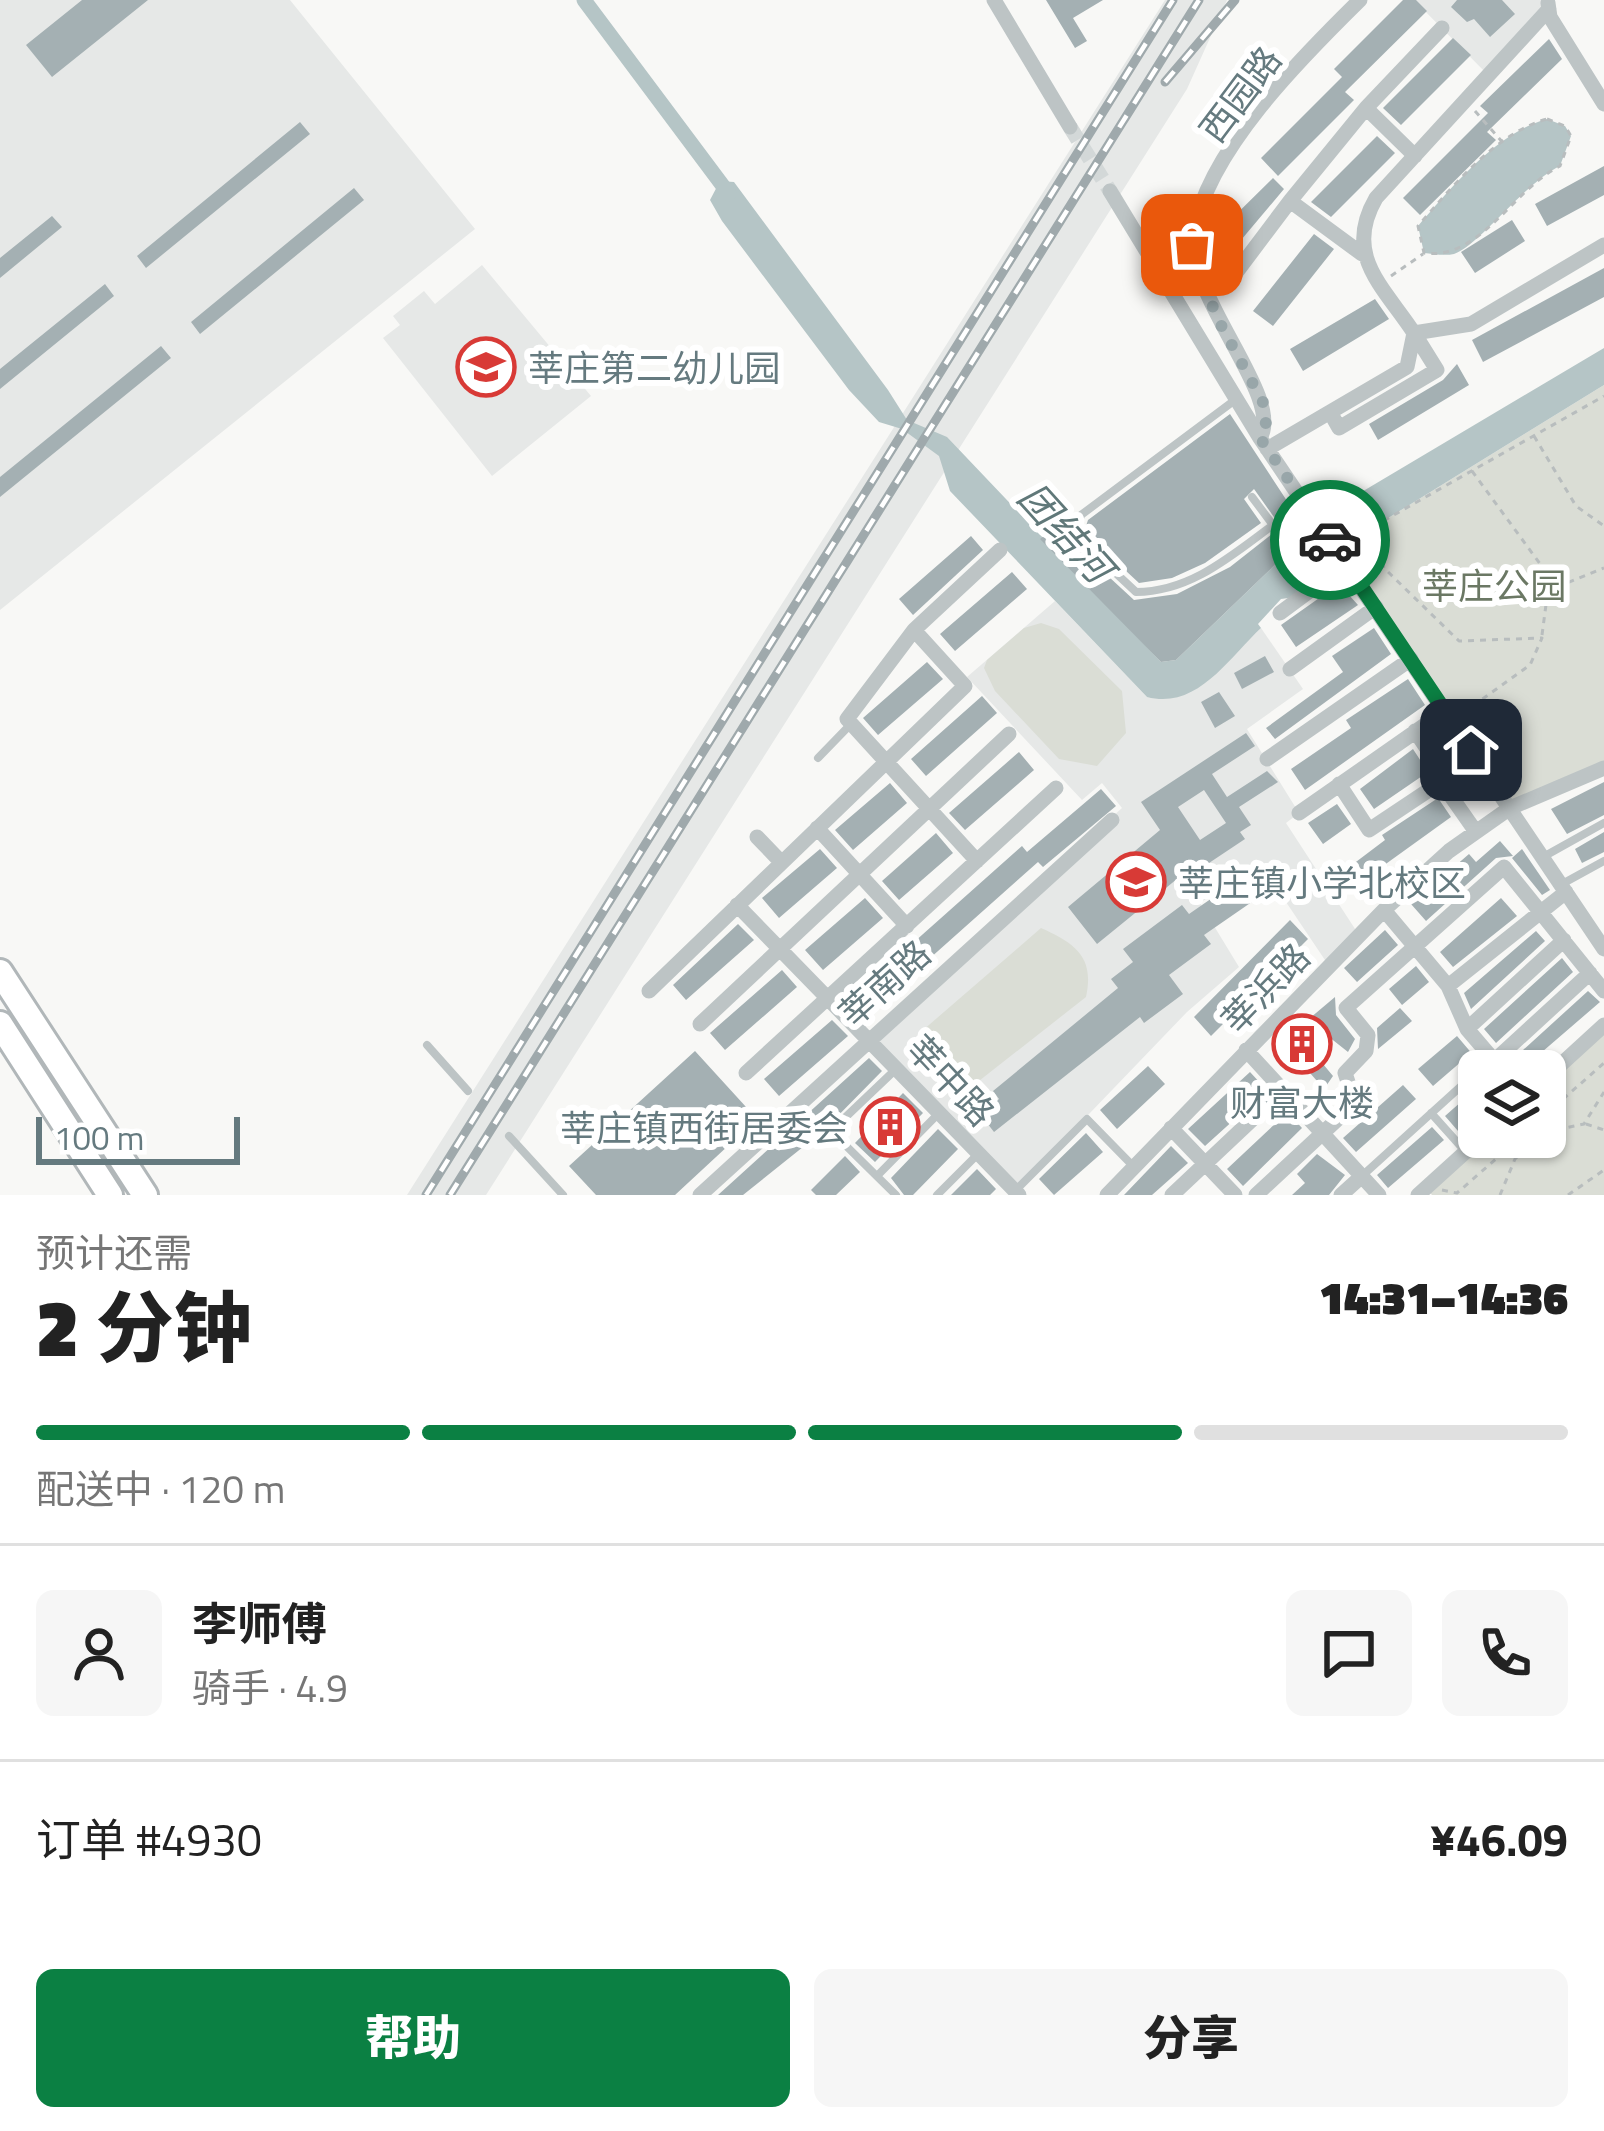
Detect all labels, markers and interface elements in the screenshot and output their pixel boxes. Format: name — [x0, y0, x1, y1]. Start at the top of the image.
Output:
street label: 西园路 — [1186, 34, 1294, 154]
pin — [1141, 194, 1243, 296]
icon: bag — [1159, 212, 1225, 278]
school or university icon: 莘庄第二幼儿园 — [455, 336, 517, 398]
place label: 莘庄第二幼儿园 — [528, 340, 780, 395]
water label: 团结河 — [1005, 469, 1132, 600]
courier — [1270, 480, 1390, 600]
icon: car — [1297, 507, 1363, 573]
park label: 莘庄公园 — [1422, 558, 1566, 613]
pin — [1420, 699, 1522, 801]
icon: home — [1438, 717, 1504, 783]
school or university icon: 莘庄镇小学北校区 — [1105, 851, 1167, 913]
place label: 莘庄镇小学北校区 — [1178, 855, 1466, 910]
street label: 莘南路 — [825, 926, 943, 1040]
street label: 莘浜路 — [1208, 930, 1322, 1046]
building icon: 财富大楼 — [1271, 1013, 1333, 1075]
street label: 莘中路 — [894, 1022, 1008, 1138]
map controls — [1458, 1050, 1566, 1158]
button: layers — [1458, 1050, 1566, 1158]
place label: 财富大楼 — [1230, 1075, 1374, 1130]
building icon: 莘庄镇西街居委会 — [859, 1096, 921, 1158]
place label: 莘庄镇西街居委会 — [560, 1100, 848, 1155]
scale bar — [36, 1111, 240, 1164]
text: 100 m — [54, 1113, 144, 1163]
text: 预计还需 — [36, 1223, 192, 1282]
text: 14:31–14:36 — [1319, 1263, 1568, 1331]
text: 2 分钟 — [36, 1268, 252, 1386]
text: 配送中 · 120 m — [36, 1459, 285, 1518]
text: 李师傅 — [192, 1589, 327, 1657]
button: person — [36, 1590, 162, 1716]
button: chat — [1286, 1590, 1412, 1716]
button: phone — [1442, 1590, 1568, 1716]
text: 骑手 · 4.9 — [192, 1658, 348, 1717]
text: 订单 #4930 — [36, 1805, 262, 1873]
text: ¥46.09 — [1430, 1805, 1568, 1873]
button: 帮助 — [36, 1969, 790, 2107]
button: 分享 — [814, 1969, 1568, 2107]

